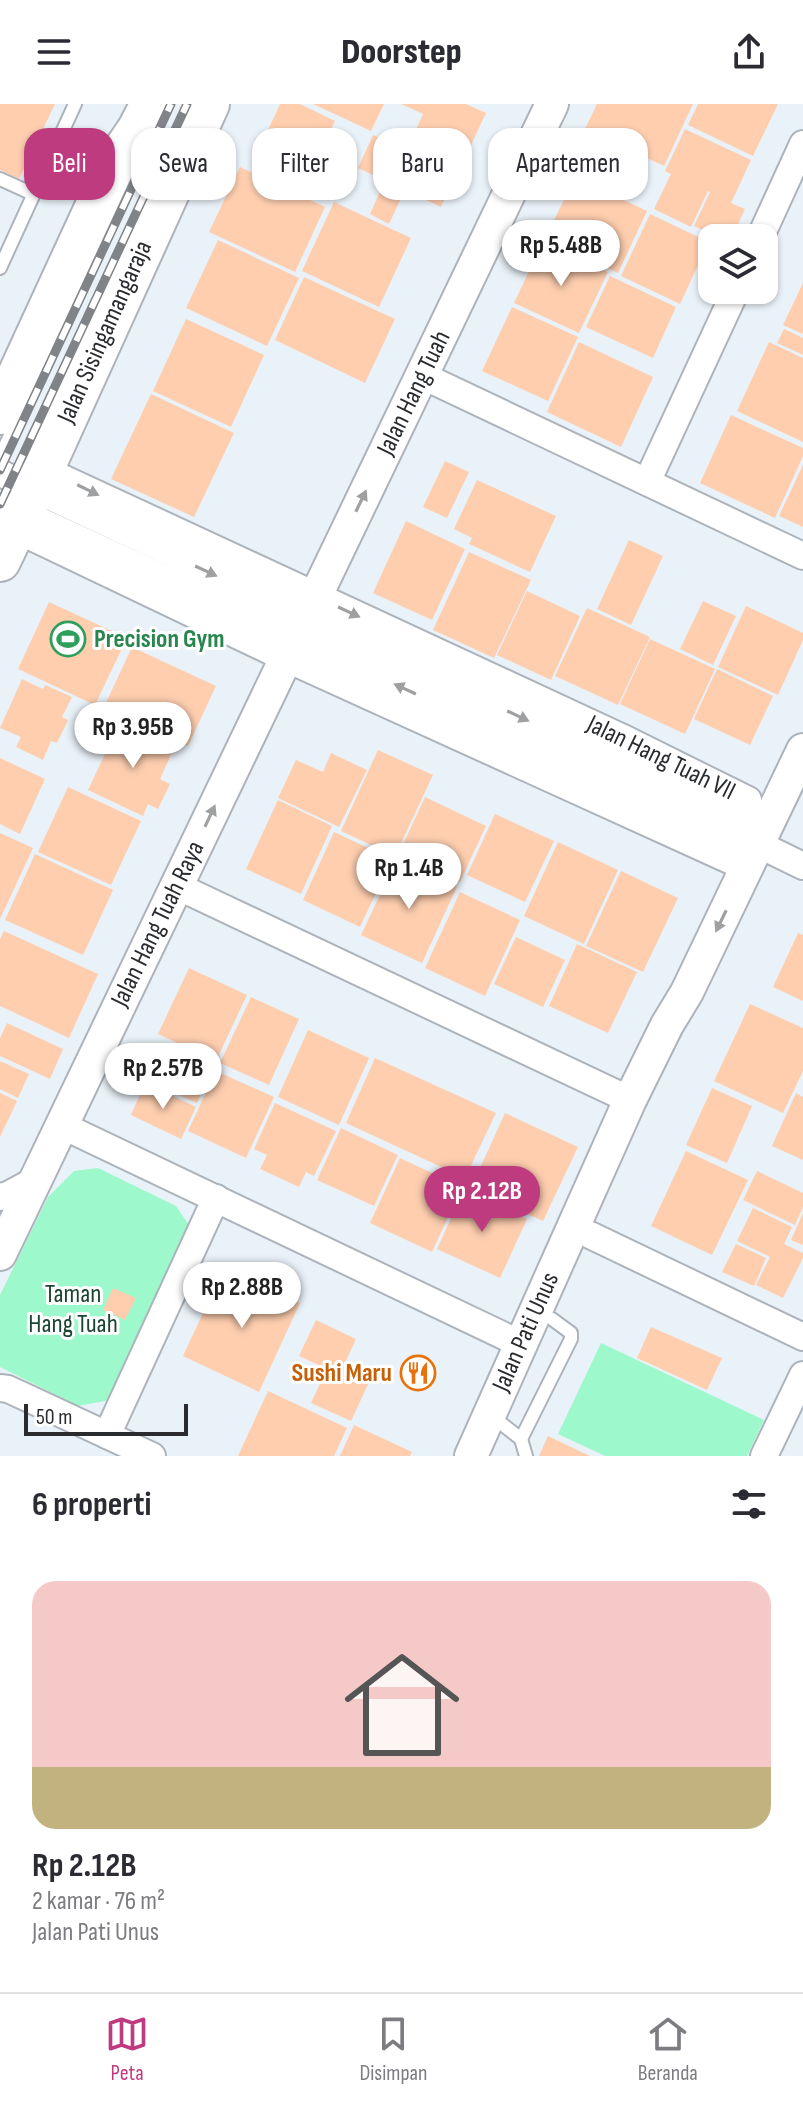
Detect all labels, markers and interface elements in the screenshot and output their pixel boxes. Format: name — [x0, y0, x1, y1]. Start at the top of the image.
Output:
icon: menu — [32, 30, 76, 74]
icon: share — [727, 30, 771, 74]
text: Doorstep — [341, 31, 462, 74]
chip: Beli — [24, 128, 115, 200]
chip: Sewa — [131, 128, 236, 200]
chip: Filter — [252, 128, 357, 200]
chip: Baru — [373, 128, 472, 200]
chip: Apartemen — [488, 128, 648, 200]
pin: Rp 5.48B — [478, 220, 644, 288]
map controls — [698, 224, 778, 304]
button: layers — [698, 224, 778, 304]
text: Rp 5.48B — [520, 230, 602, 261]
street label: Jalan Sisingamangaraja — [51, 236, 159, 429]
street label: Jalan Hang Tuah — [370, 326, 458, 461]
one-way arrow — [76, 483, 99, 497]
one-way arrow — [354, 490, 368, 513]
one-way arrow — [194, 564, 218, 578]
one-way arrow — [337, 605, 360, 619]
sports icon: Precision Gym — [49, 620, 87, 658]
place label: Precision Gym — [94, 624, 224, 655]
one-way arrow — [393, 682, 416, 696]
pin: Rp 3.95B — [50, 702, 216, 770]
street label: Jalan Hang Tuah VII — [581, 708, 740, 807]
one-way arrow — [506, 709, 529, 723]
text: Rp 3.95B — [92, 712, 174, 743]
one-way arrow — [203, 804, 217, 827]
street label: Jalan Hang Tuah Raya — [104, 836, 211, 1013]
pin: Rp 1.4B — [335, 843, 483, 911]
text: Rp 1.4B — [374, 853, 444, 884]
one-way arrow — [714, 910, 728, 933]
pin: Rp 2.57B — [80, 1043, 246, 1111]
text: Rp 2.57B — [123, 1053, 203, 1084]
pin: Rp 2.12B — [399, 1166, 565, 1234]
text: Rp 2.12B — [442, 1176, 522, 1207]
pin: Rp 2.88B — [159, 1262, 325, 1330]
street label: Jalan Pati Unus — [486, 1268, 566, 1397]
text: Rp 2.88B — [201, 1272, 283, 1303]
park label: Taman Hang Tuah — [28, 1279, 118, 1340]
restaurant icon: Sushi Maru — [399, 1354, 437, 1392]
place label: Sushi Maru — [292, 1358, 392, 1389]
scale bar — [24, 1400, 188, 1436]
text: 50 m — [36, 1404, 72, 1431]
icon: filters — [727, 1482, 771, 1526]
text: 6 properti — [32, 1484, 151, 1525]
icon: home — [330, 1633, 474, 1777]
text: Rp 2.12B — [32, 1845, 136, 1886]
text: 2 kamar · 76 m² — [32, 1886, 165, 1917]
text: Jalan Pati Unus — [32, 1917, 159, 1948]
tab: Peta — [105, 2012, 149, 2087]
tab: Disimpan — [359, 2012, 427, 2087]
tab: Beranda — [638, 2012, 698, 2087]

